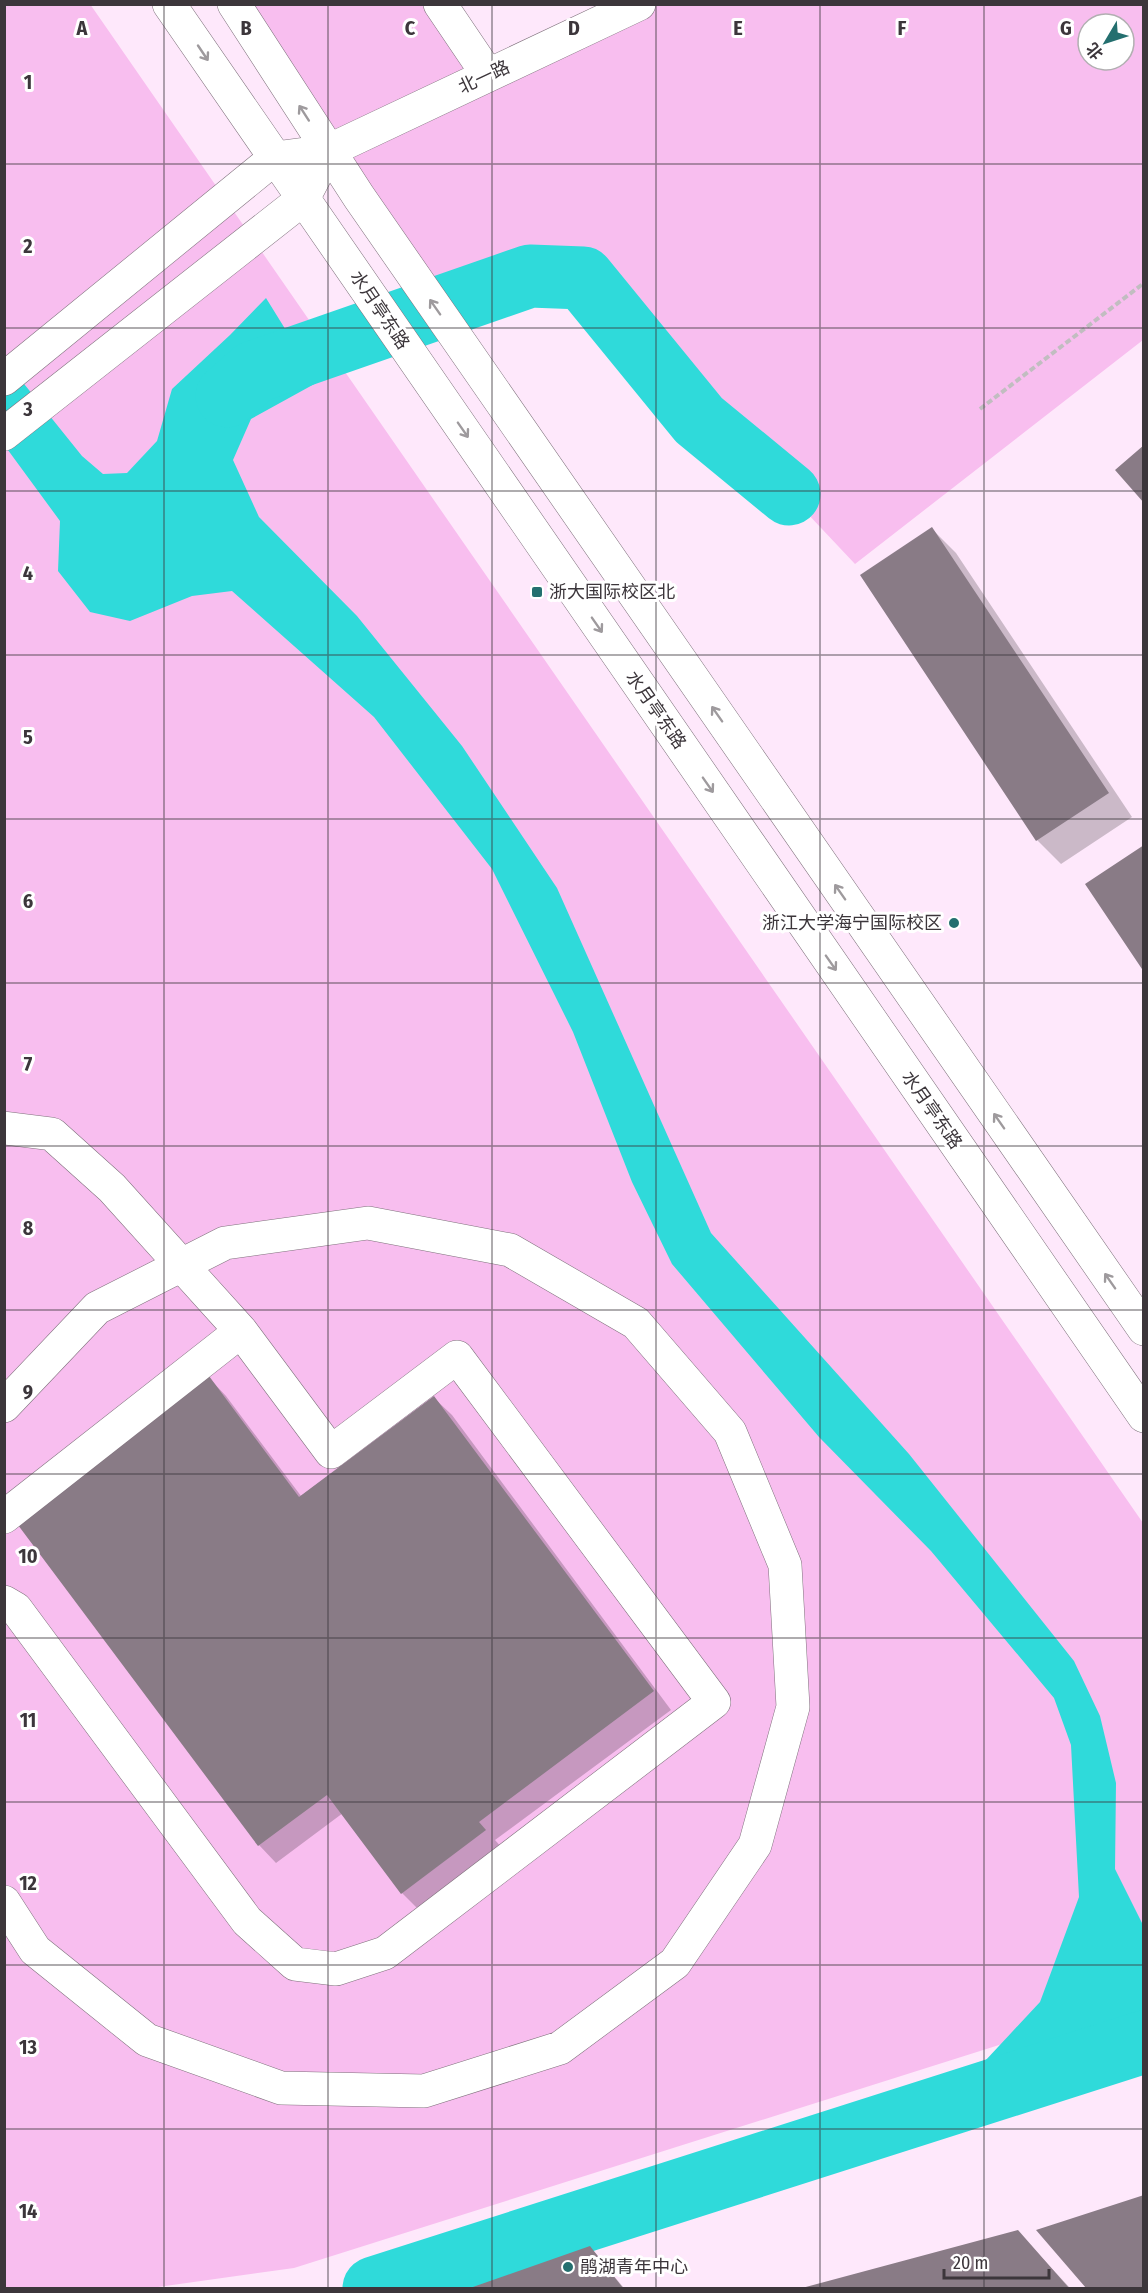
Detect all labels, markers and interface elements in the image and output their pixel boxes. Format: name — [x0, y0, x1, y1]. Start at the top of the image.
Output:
north arrow — [1076, 12, 1136, 72]
text: A — [76, 16, 89, 40]
text: B — [240, 16, 252, 40]
text: C — [405, 16, 416, 40]
text: D — [568, 16, 580, 40]
text: E — [733, 16, 743, 40]
text: F — [898, 16, 907, 40]
text: G — [1060, 16, 1072, 40]
text: 北 — [1082, 39, 1107, 63]
one-way arrow — [196, 44, 209, 61]
street label: 北一路 — [455, 56, 513, 98]
text: 1 — [24, 70, 32, 94]
one-way arrow — [297, 105, 309, 122]
text: 2 — [22, 234, 33, 258]
street label: 水月亭东路 — [346, 267, 414, 353]
one-way arrow — [429, 299, 441, 315]
text: 3 — [22, 397, 33, 421]
one-way arrow — [457, 421, 469, 438]
text: 4 — [23, 561, 33, 585]
place label: 浙大国际校区北 — [549, 581, 675, 603]
marker: 浙大国际校区北 — [530, 585, 544, 599]
one-way arrow — [591, 616, 603, 633]
street label: 水月亭东路 — [621, 667, 691, 753]
one-way arrow — [711, 706, 723, 723]
text: 5 — [23, 725, 33, 749]
one-way arrow — [702, 777, 714, 793]
one-way arrow — [834, 884, 846, 900]
text: 6 — [23, 889, 33, 913]
place label: 浙江大学海宁国际校区 — [762, 912, 942, 934]
marker: 浙江大学海宁国际校区 — [947, 916, 961, 930]
one-way arrow — [825, 955, 837, 971]
text: 7 — [24, 1052, 33, 1076]
street label: 水月亭东路 — [897, 1067, 967, 1153]
one-way arrow — [993, 1113, 1005, 1130]
text: 8 — [23, 1216, 34, 1240]
one-way arrow — [1104, 1274, 1116, 1290]
text: 9 — [23, 1380, 33, 1404]
text: 10 — [18, 1544, 38, 1568]
text: 11 — [20, 1708, 36, 1732]
text: 12 — [19, 1871, 37, 1895]
text: 13 — [19, 2035, 37, 2059]
text: 14 — [19, 2199, 37, 2223]
scale bar — [944, 2242, 1049, 2280]
text: 20 m — [953, 2252, 988, 2274]
place label: 鹃湖青年中心 — [580, 2256, 688, 2278]
marker: 鹃湖青年中心 — [561, 2260, 575, 2274]

